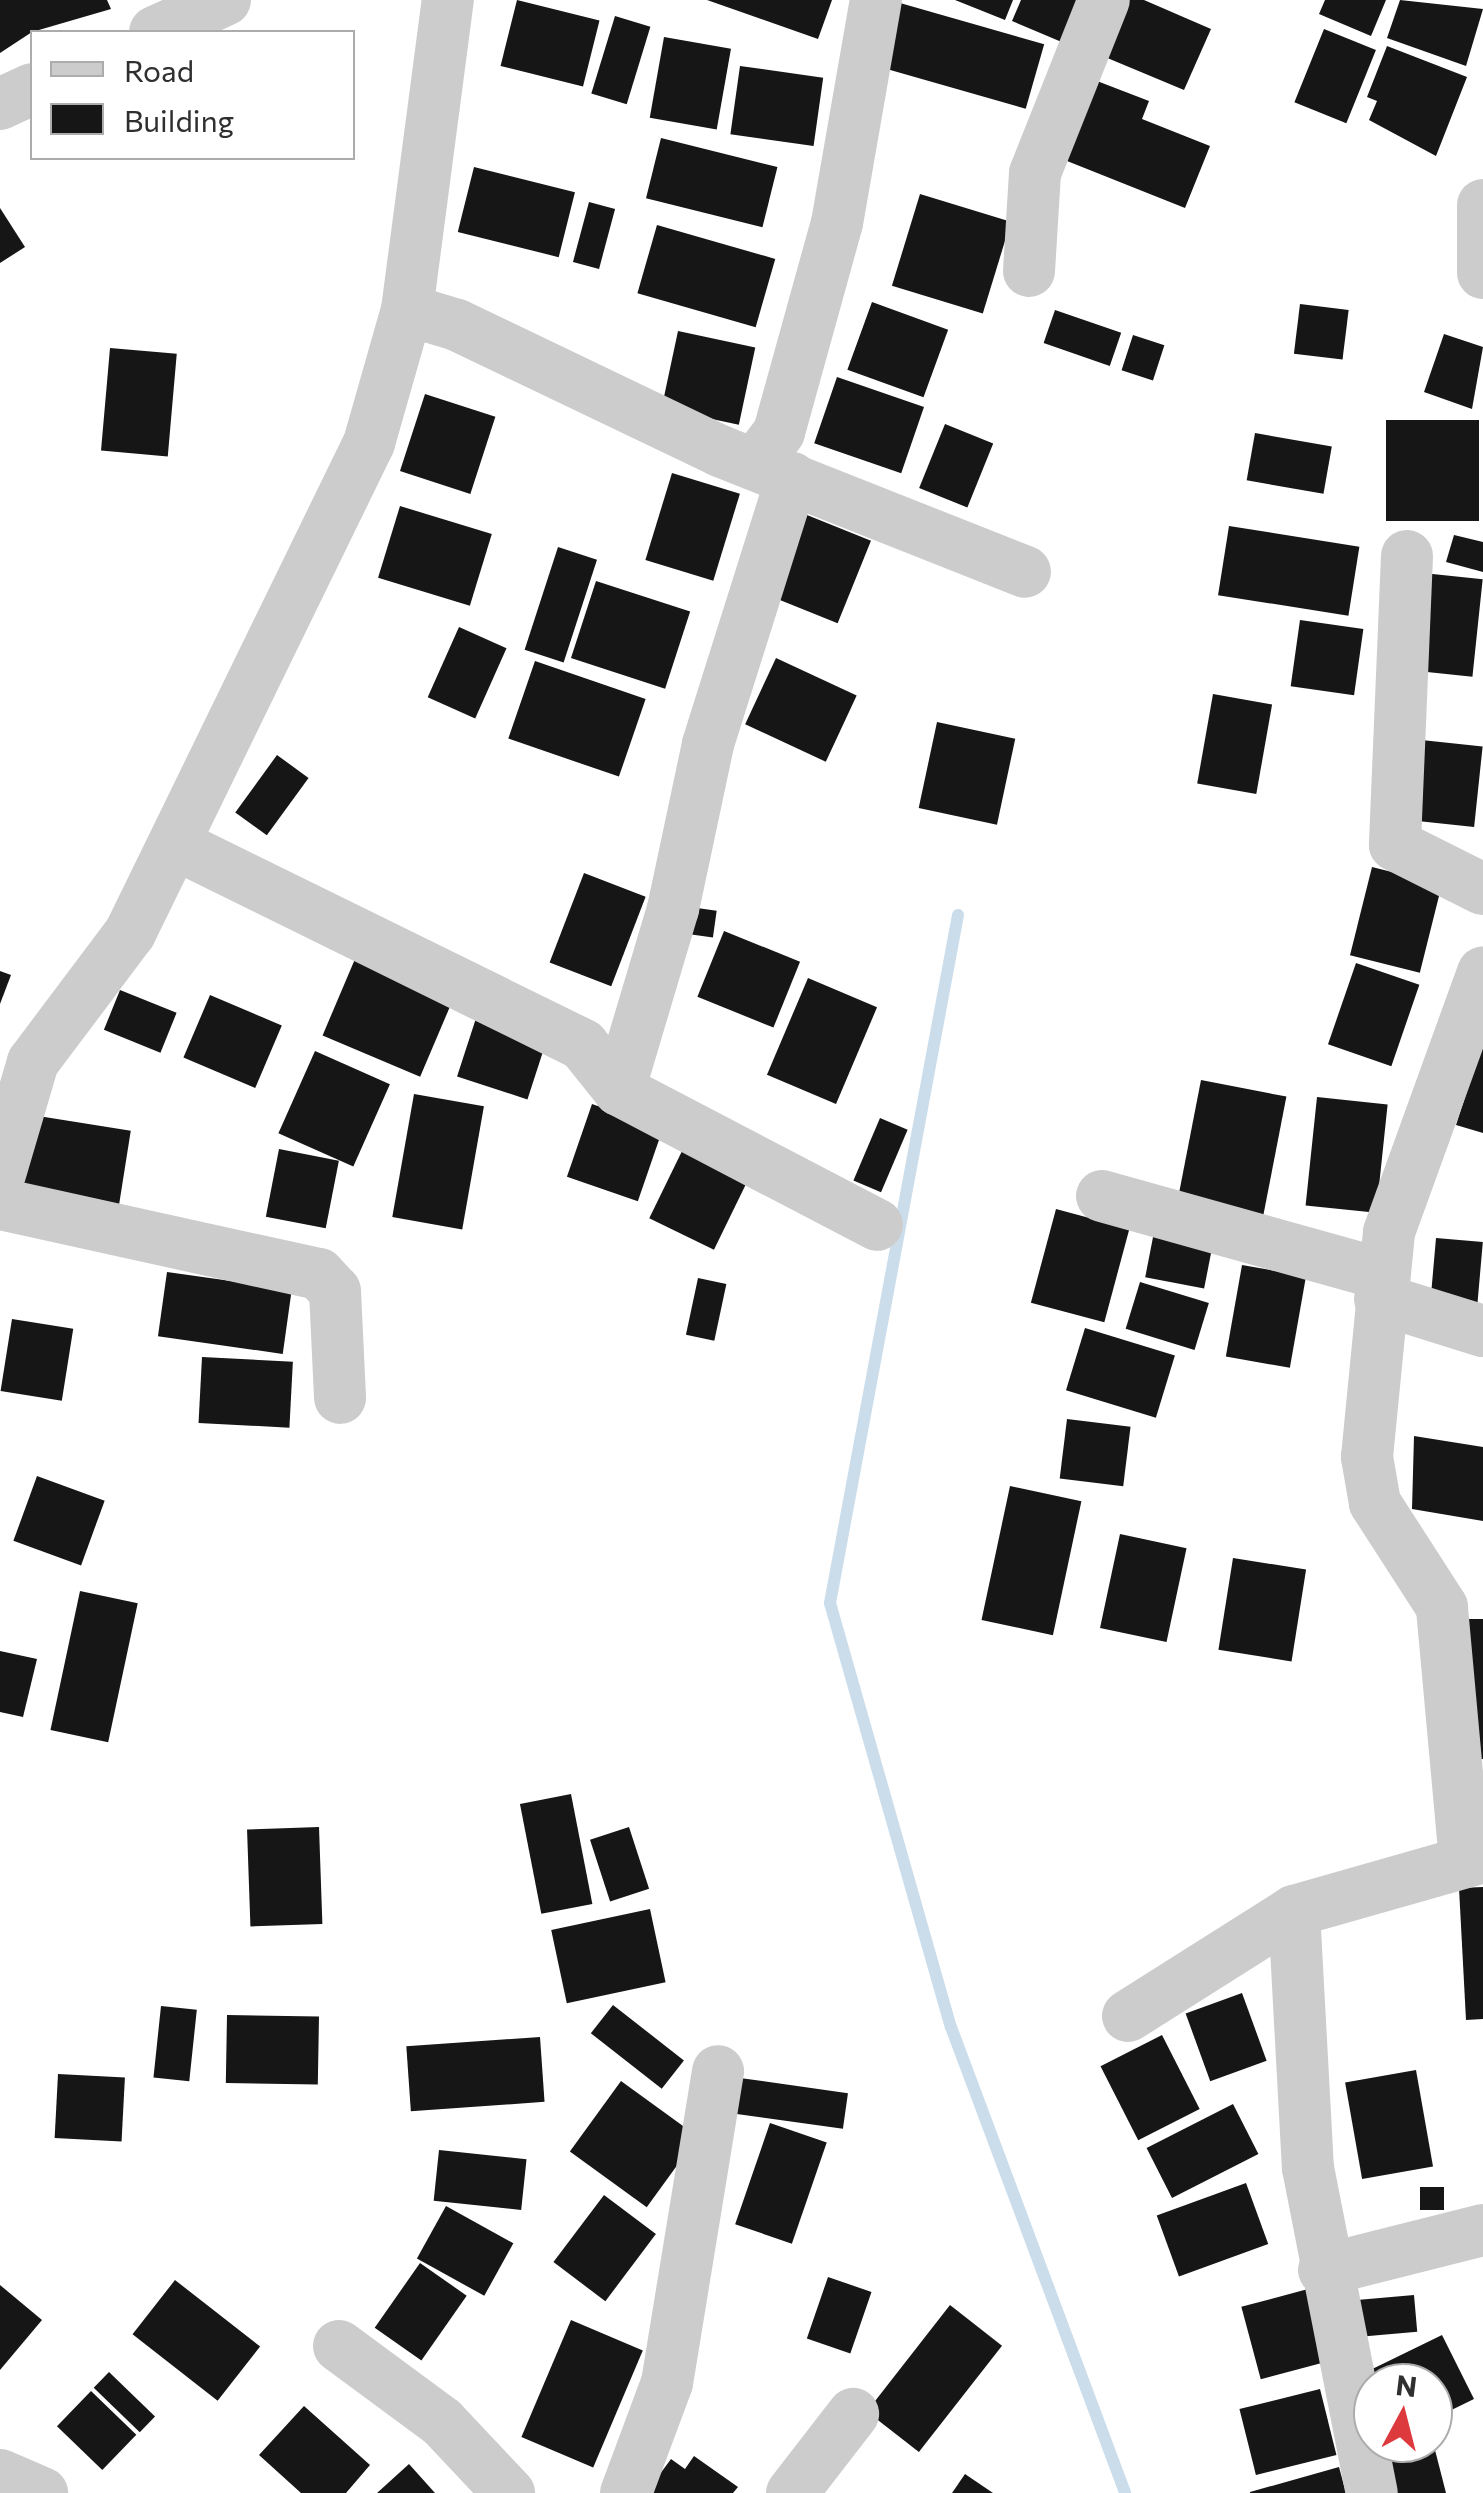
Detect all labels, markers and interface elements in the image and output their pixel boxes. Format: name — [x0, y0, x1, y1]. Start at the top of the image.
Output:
legend — [30, 30, 355, 160]
text: Road — [124, 51, 194, 88]
text: Building — [124, 101, 234, 138]
north arrow — [1353, 2363, 1453, 2463]
text: N — [1394, 2367, 1419, 2403]

